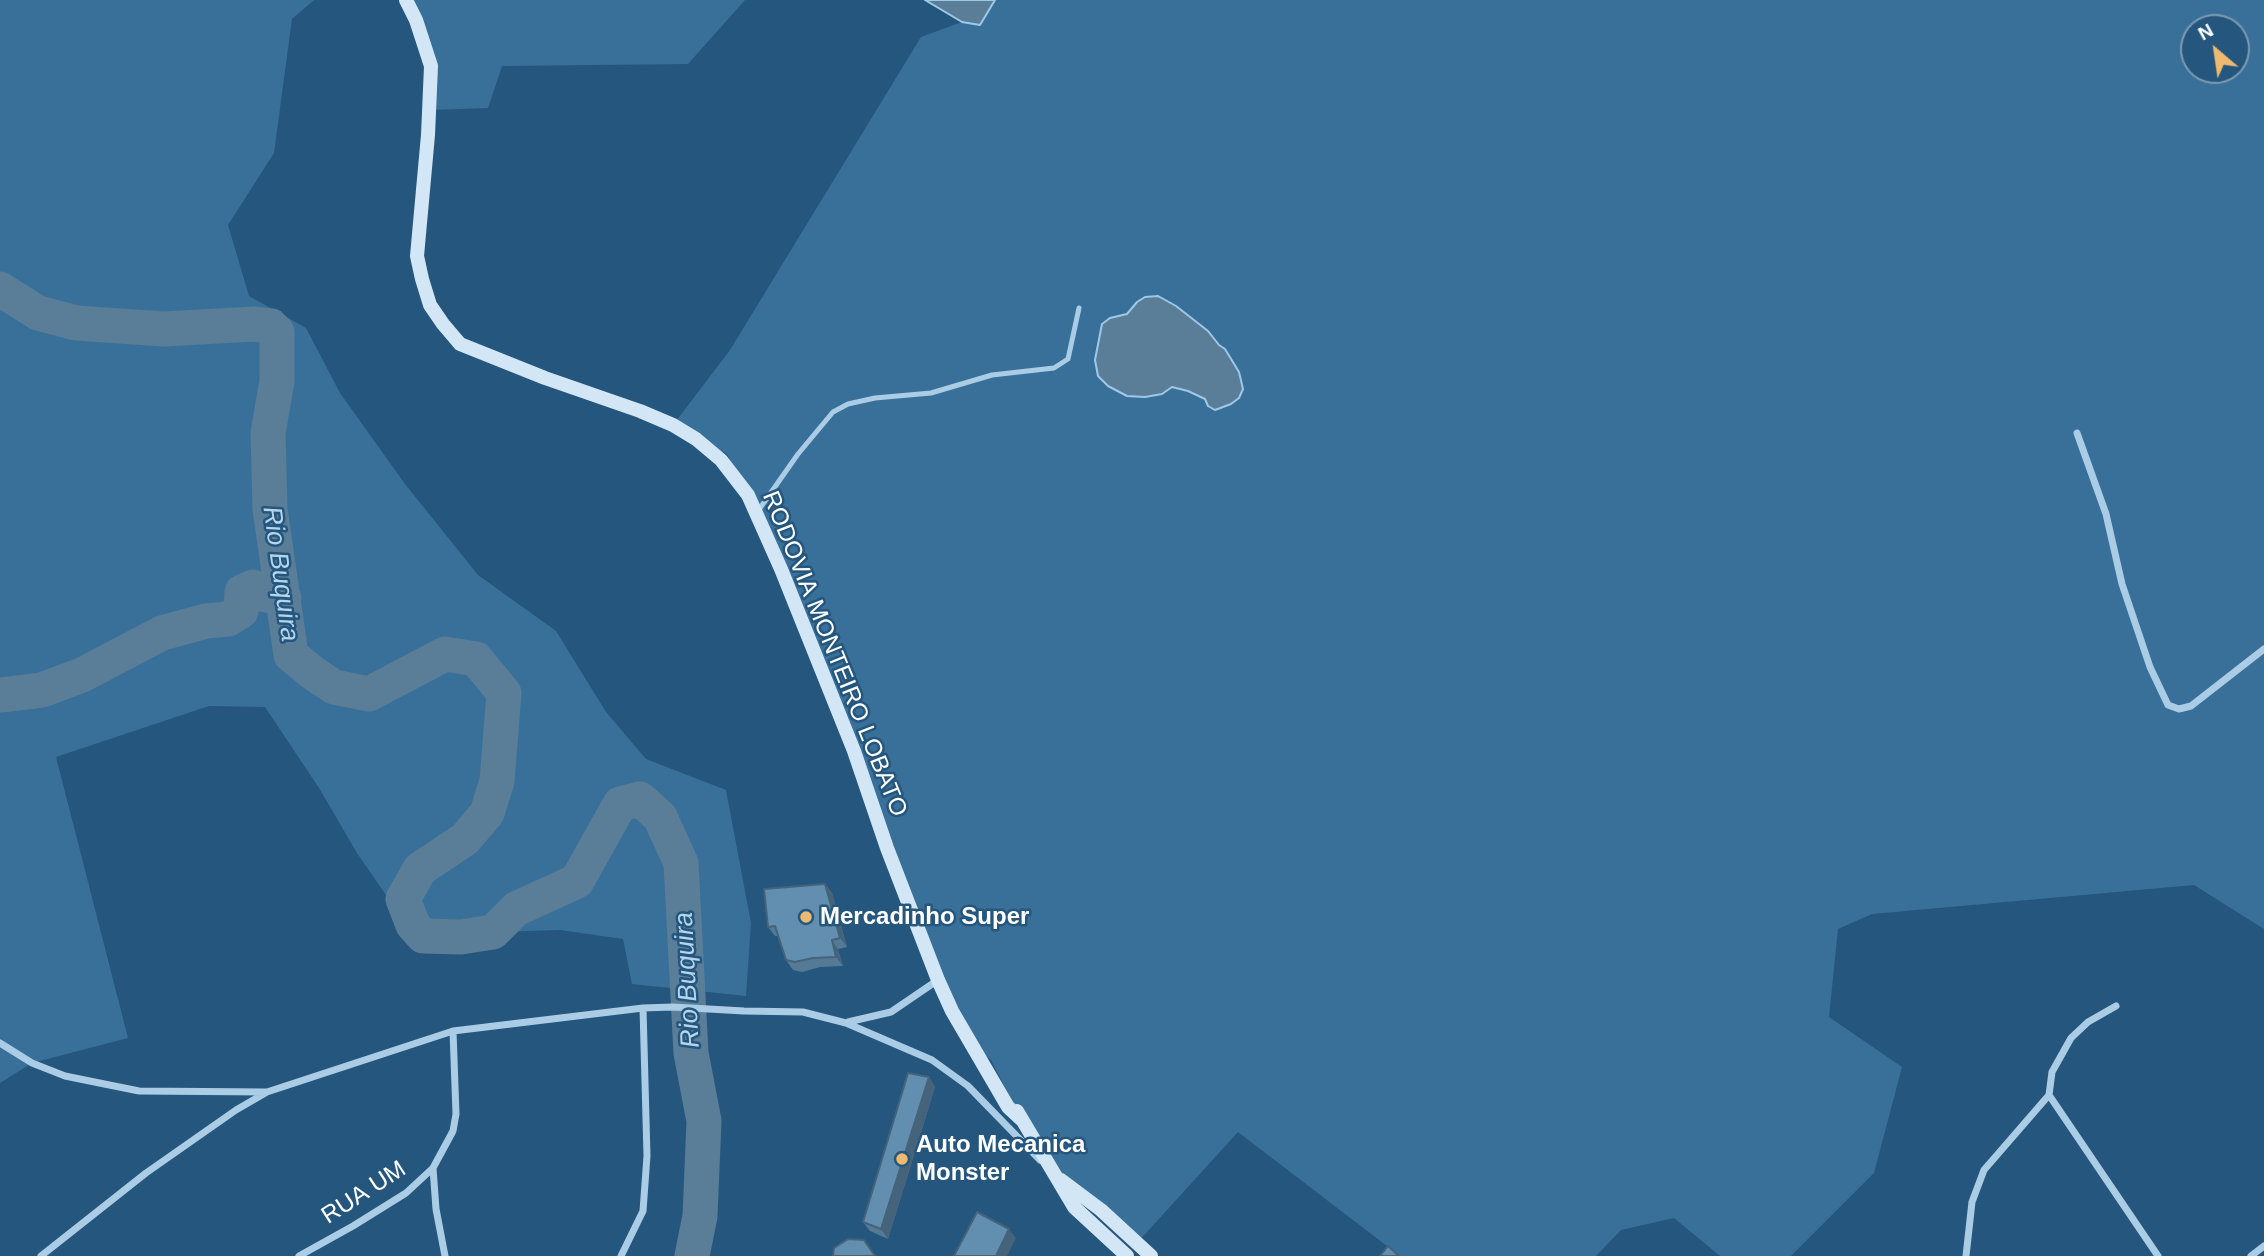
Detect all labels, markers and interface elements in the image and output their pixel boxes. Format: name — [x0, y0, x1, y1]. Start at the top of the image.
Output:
north arrow — [2180, 14, 2250, 84]
text: N — [2194, 19, 2217, 44]
street label: RODOVIA MONTEIRO LOBATO — [755, 487, 913, 821]
water label: Rio Buquira — [255, 505, 305, 643]
place label: Mercadinho Super — [820, 903, 1029, 931]
marker: Mercadinho Super — [798, 909, 814, 925]
water label: Rio Buquira — [669, 911, 707, 1049]
place label: Auto Mecanica Monster — [916, 1131, 1085, 1187]
marker: Auto Mecanica Monster — [894, 1151, 910, 1167]
street label: RUA UM — [316, 1155, 412, 1231]

